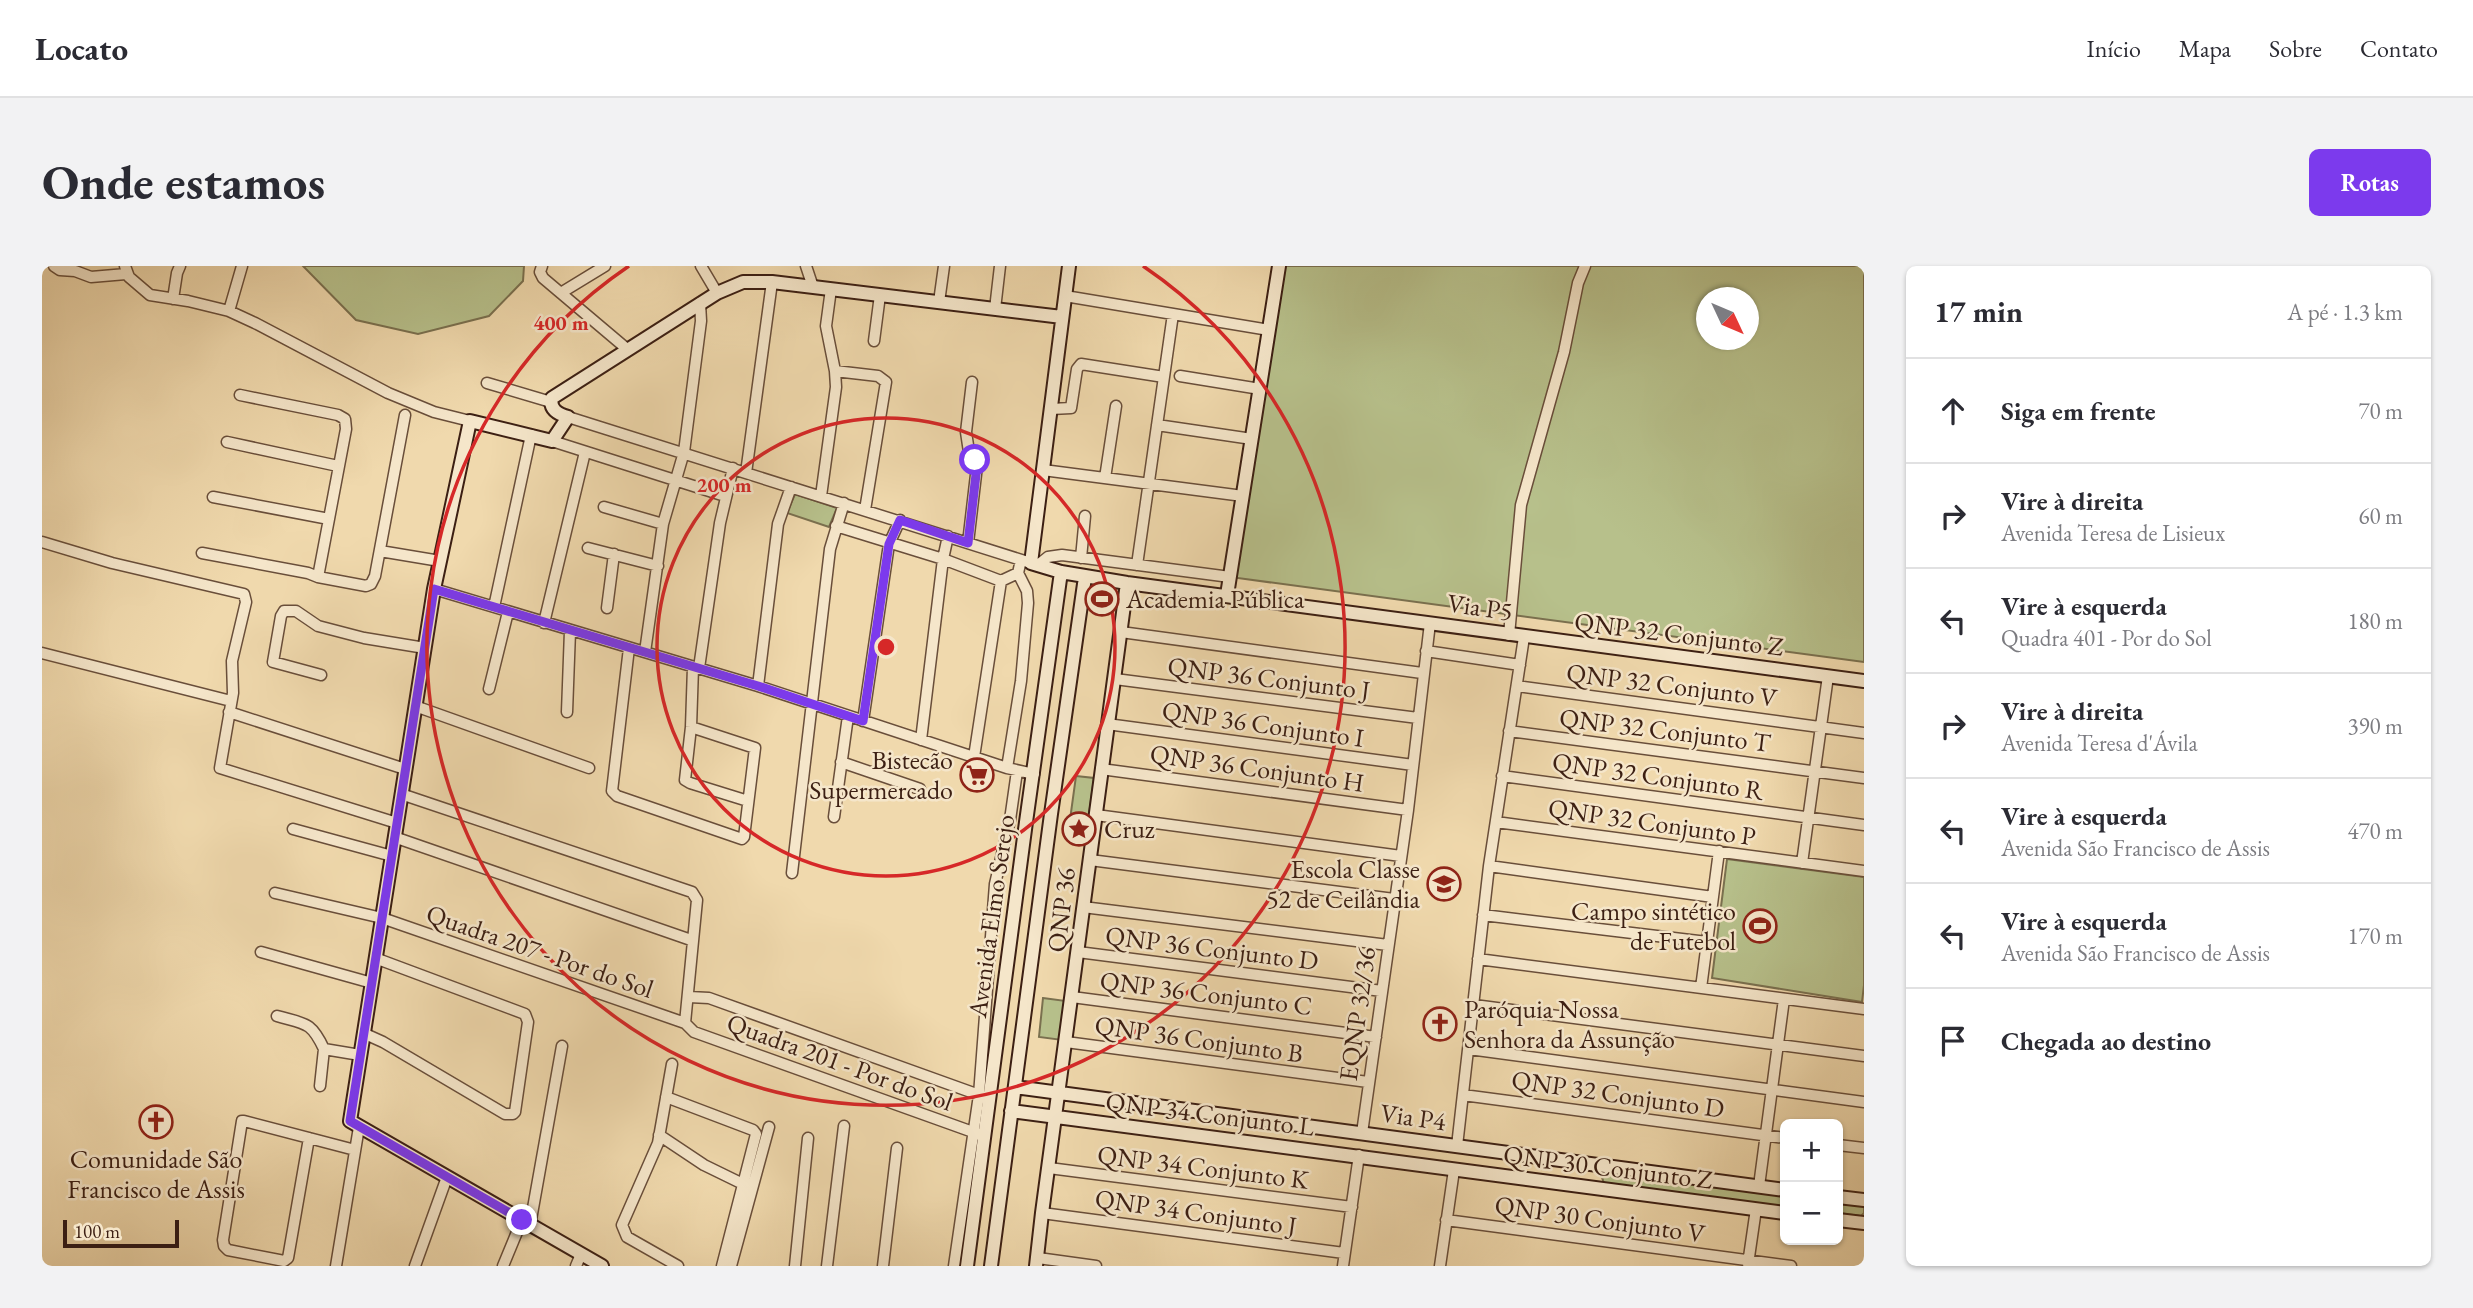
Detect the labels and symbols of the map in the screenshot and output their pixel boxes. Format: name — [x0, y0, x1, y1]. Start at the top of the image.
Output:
north arrow — [1696, 287, 1759, 350]
text: 400 m — [533, 309, 589, 336]
route start — [959, 444, 990, 475]
text: 200 m — [696, 471, 752, 498]
sports icon: Academia Pública — [1083, 580, 1121, 618]
place label: Academia Pública — [1125, 582, 1305, 616]
street label: Via P5 — [1445, 586, 1515, 628]
street label: QNP 32 Conjunto Z — [1573, 604, 1786, 664]
centre of rings — [874, 635, 898, 659]
street label: QNP 36 Conjunto J — [1166, 649, 1372, 707]
street label: QNP 32 Conjunto V — [1565, 655, 1780, 715]
street label: QNP 36 Conjunto I — [1160, 693, 1366, 755]
street label: QNP 32 Conjunto T — [1558, 700, 1773, 760]
street label: QNP 36 Conjunto H — [1148, 736, 1366, 800]
place label: Bistecão Supermercado — [809, 743, 953, 807]
street label: QNP 32 Conjunto R — [1550, 744, 1766, 808]
supermarket icon: Bistecão Supermercado — [958, 756, 996, 794]
street label: QNP 32 Conjunto P — [1546, 791, 1758, 853]
place icon: Cruz — [1060, 810, 1098, 848]
street label: Avenida Elmo Serejo — [960, 812, 1022, 1021]
place label: Cruz — [1104, 812, 1155, 846]
place label: Escola Classe 52 de Ceilândia — [1266, 852, 1421, 916]
school or university icon: Escola Classe 52 de Ceilândia — [1425, 865, 1463, 903]
street label: QNP 36 — [1039, 866, 1083, 954]
place label: Campo sintético de Futebol — [1571, 894, 1736, 958]
street label: Quadra 207 - Por do Sol — [422, 896, 658, 1006]
sports icon: Campo sintético de Futebol — [1741, 907, 1779, 945]
street label: QNP 36 Conjunto D — [1104, 918, 1320, 978]
street label: EQNP 32/36 — [1331, 945, 1383, 1083]
street label: QNP 36 Conjunto C — [1098, 963, 1314, 1023]
place label: Paróquia Nossa Senhora da Assunção — [1464, 992, 1675, 1056]
street label: Quadra 201 - Por do Sol — [722, 1005, 958, 1119]
church icon: Paróquia Nossa Senhora da Assunção — [1421, 1005, 1459, 1043]
street label: QNP 36 Conjunto B — [1093, 1008, 1305, 1070]
street label: QNP 32 Conjunto D — [1509, 1062, 1727, 1126]
street label: QNP 34 Conjunto L — [1104, 1084, 1316, 1144]
street label: Via P4 — [1378, 1096, 1448, 1138]
church icon: Comunidade São Francisco de Assis — [137, 1103, 175, 1141]
street label: QNP 34 Conjunto K — [1095, 1137, 1311, 1197]
street label: QNP 30 Conjunto Z — [1502, 1137, 1715, 1197]
place label: Comunidade São Francisco de Assis — [67, 1142, 245, 1206]
street label: QNP 34 Conjunto J — [1093, 1181, 1299, 1243]
street label: QNP 30 Conjunto V — [1493, 1187, 1708, 1251]
route end — [506, 1204, 537, 1235]
scale bar — [63, 1217, 178, 1249]

